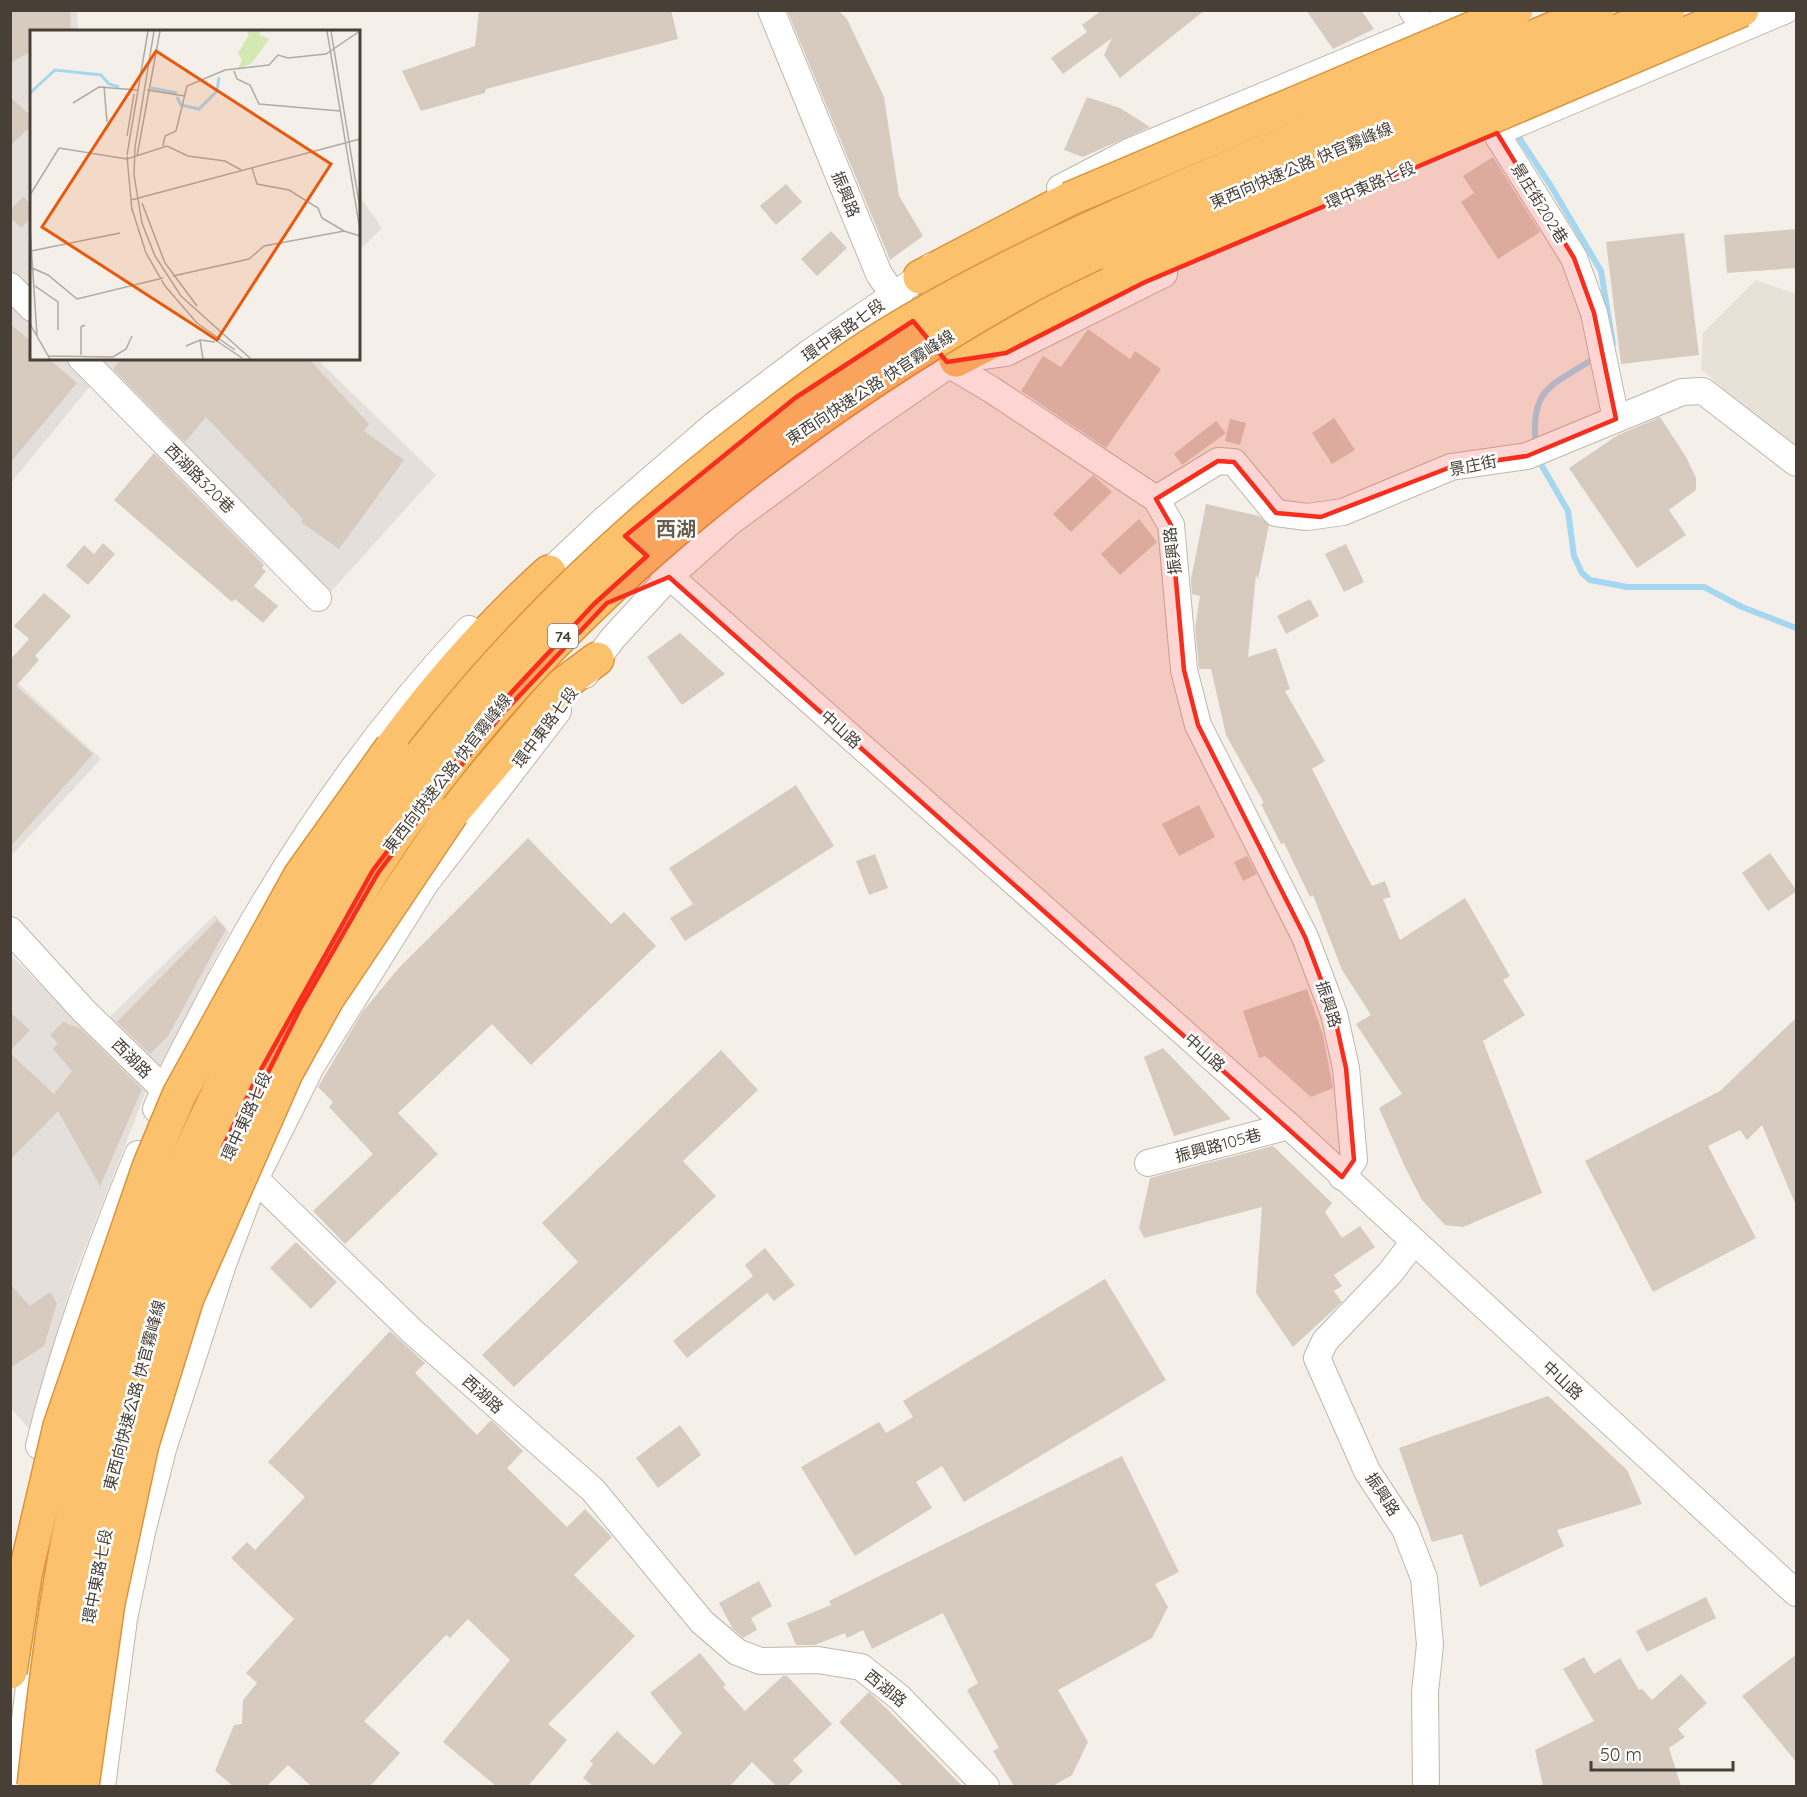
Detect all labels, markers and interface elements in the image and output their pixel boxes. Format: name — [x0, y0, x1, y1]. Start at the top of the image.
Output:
inset map — [30, 30, 360, 360]
street label: 東西向快速公路 快官霧峰線 — [1207, 117, 1395, 213]
street label: 環中東路七段 — [1322, 157, 1418, 213]
street label: 景庄街202巷 — [1507, 159, 1573, 247]
street label: 振興路 — [828, 168, 864, 220]
street label: 環中東路七段 — [798, 294, 888, 366]
street label: 東西向快速公路 快官霧峰線 — [782, 325, 958, 449]
street label: 西湖路320巷 — [161, 439, 239, 517]
street label: 景庄街 — [1448, 451, 1498, 479]
district label: 西湖 — [656, 516, 696, 541]
street label: 振興路 — [1159, 526, 1185, 576]
road number: 74 — [548, 624, 578, 648]
street label: 環中東路七段 — [508, 683, 582, 771]
street label: 東西向快速公路 快官霧峰線 — [379, 689, 515, 857]
street label: 中山路 — [816, 706, 866, 752]
street label: 振興路 — [1312, 978, 1346, 1030]
street label: 中山路 — [1180, 1029, 1230, 1075]
street label: 西湖路 — [108, 1034, 156, 1082]
street label: 環中東路七段 — [217, 1068, 275, 1164]
street label: 振興路105巷 — [1173, 1124, 1263, 1166]
street label: 東西向快速公路 快官霧峰線 — [99, 1298, 169, 1492]
street label: 中山路 — [1539, 1356, 1587, 1404]
street label: 西湖路 — [458, 1371, 508, 1417]
street label: 振興路 — [1362, 1468, 1404, 1520]
street label: 環中東路七段 — [78, 1527, 116, 1625]
street label: 西湖路 — [861, 1665, 911, 1711]
scale bar — [1591, 1734, 1734, 1772]
text: 50 m — [1600, 1743, 1642, 1766]

